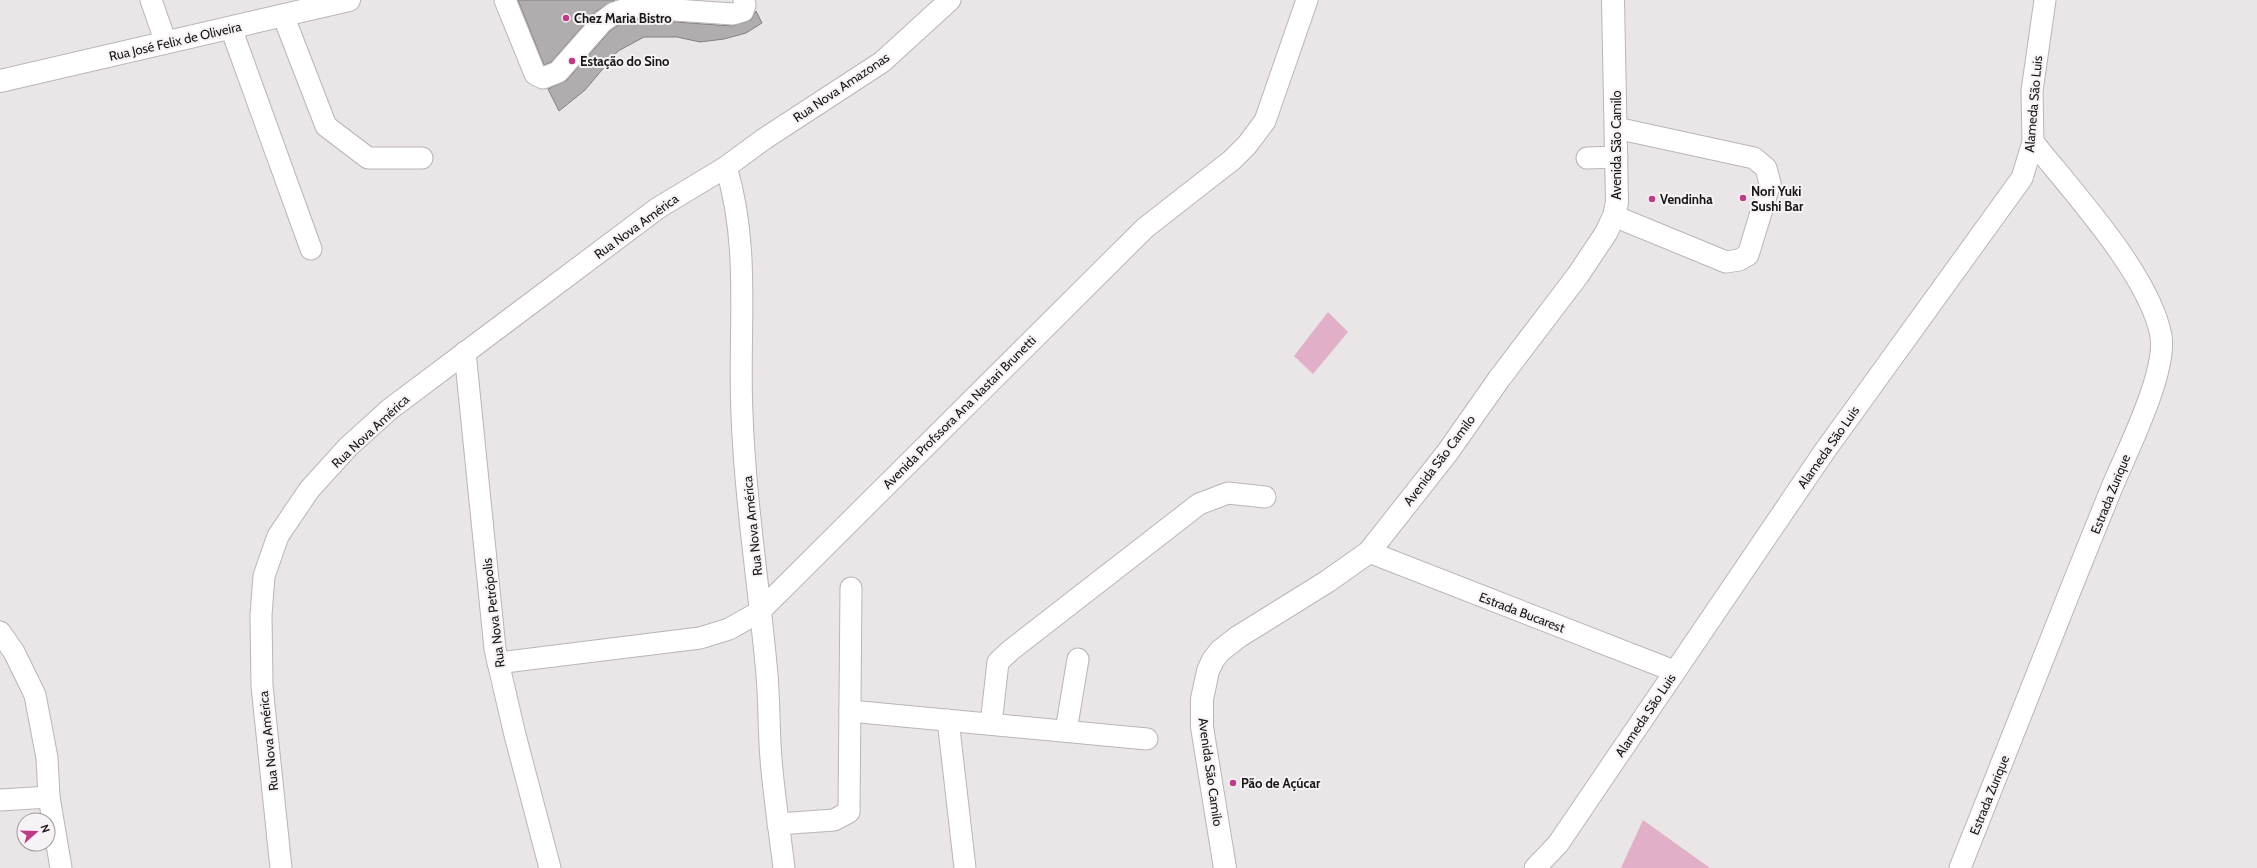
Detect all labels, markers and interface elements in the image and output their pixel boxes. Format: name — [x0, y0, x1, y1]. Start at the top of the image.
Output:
place label: Chez Maria Bistro — [574, 10, 672, 26]
marker: Chez Maria Bistro — [561, 13, 571, 23]
street label: Rua José Felix de Oliveira — [107, 18, 243, 64]
street label: Rua Nova Amazonas — [790, 48, 893, 125]
place label: Estação do Sino — [580, 53, 670, 69]
street label: Alameda São Luis — [2021, 54, 2045, 153]
marker: Estação do Sino — [567, 56, 577, 66]
street label: Avenida São Camilo — [1608, 90, 1624, 200]
place label: Nori Yuki Sushi Bar — [1751, 183, 1804, 214]
street label: Rua Nova América — [591, 190, 682, 262]
place label: Vendinha — [1660, 191, 1713, 207]
marker: Nori Yuki Sushi Bar — [1738, 193, 1748, 203]
marker: Vendinha — [1647, 194, 1657, 204]
street label: Avenida Profssora Ana Nastari Brunetti — [879, 332, 1039, 492]
street label: Rua Nova América — [328, 390, 413, 471]
street label: Alameda São Luis — [1794, 402, 1863, 491]
street label: Avenida São Camilo — [1400, 412, 1478, 508]
street label: Estrada Zurique — [2087, 451, 2133, 536]
street label: Rua Nova América — [739, 475, 765, 577]
street label: Rua Nova Petrópolis — [478, 557, 508, 669]
street label: Estrada Bucarest — [1477, 588, 1568, 636]
street label: Alameda São Luis — [1611, 670, 1679, 760]
street label: Rua Nova América — [255, 690, 281, 792]
street label: Avenida São Camilo — [1195, 717, 1227, 827]
street label: Estrada Zurique — [1966, 752, 2012, 837]
place label: Pão de Açúcar — [1241, 775, 1321, 791]
marker: Pão de Açúcar — [1228, 778, 1238, 788]
north arrow — [16, 812, 56, 852]
text: N — [37, 823, 53, 835]

